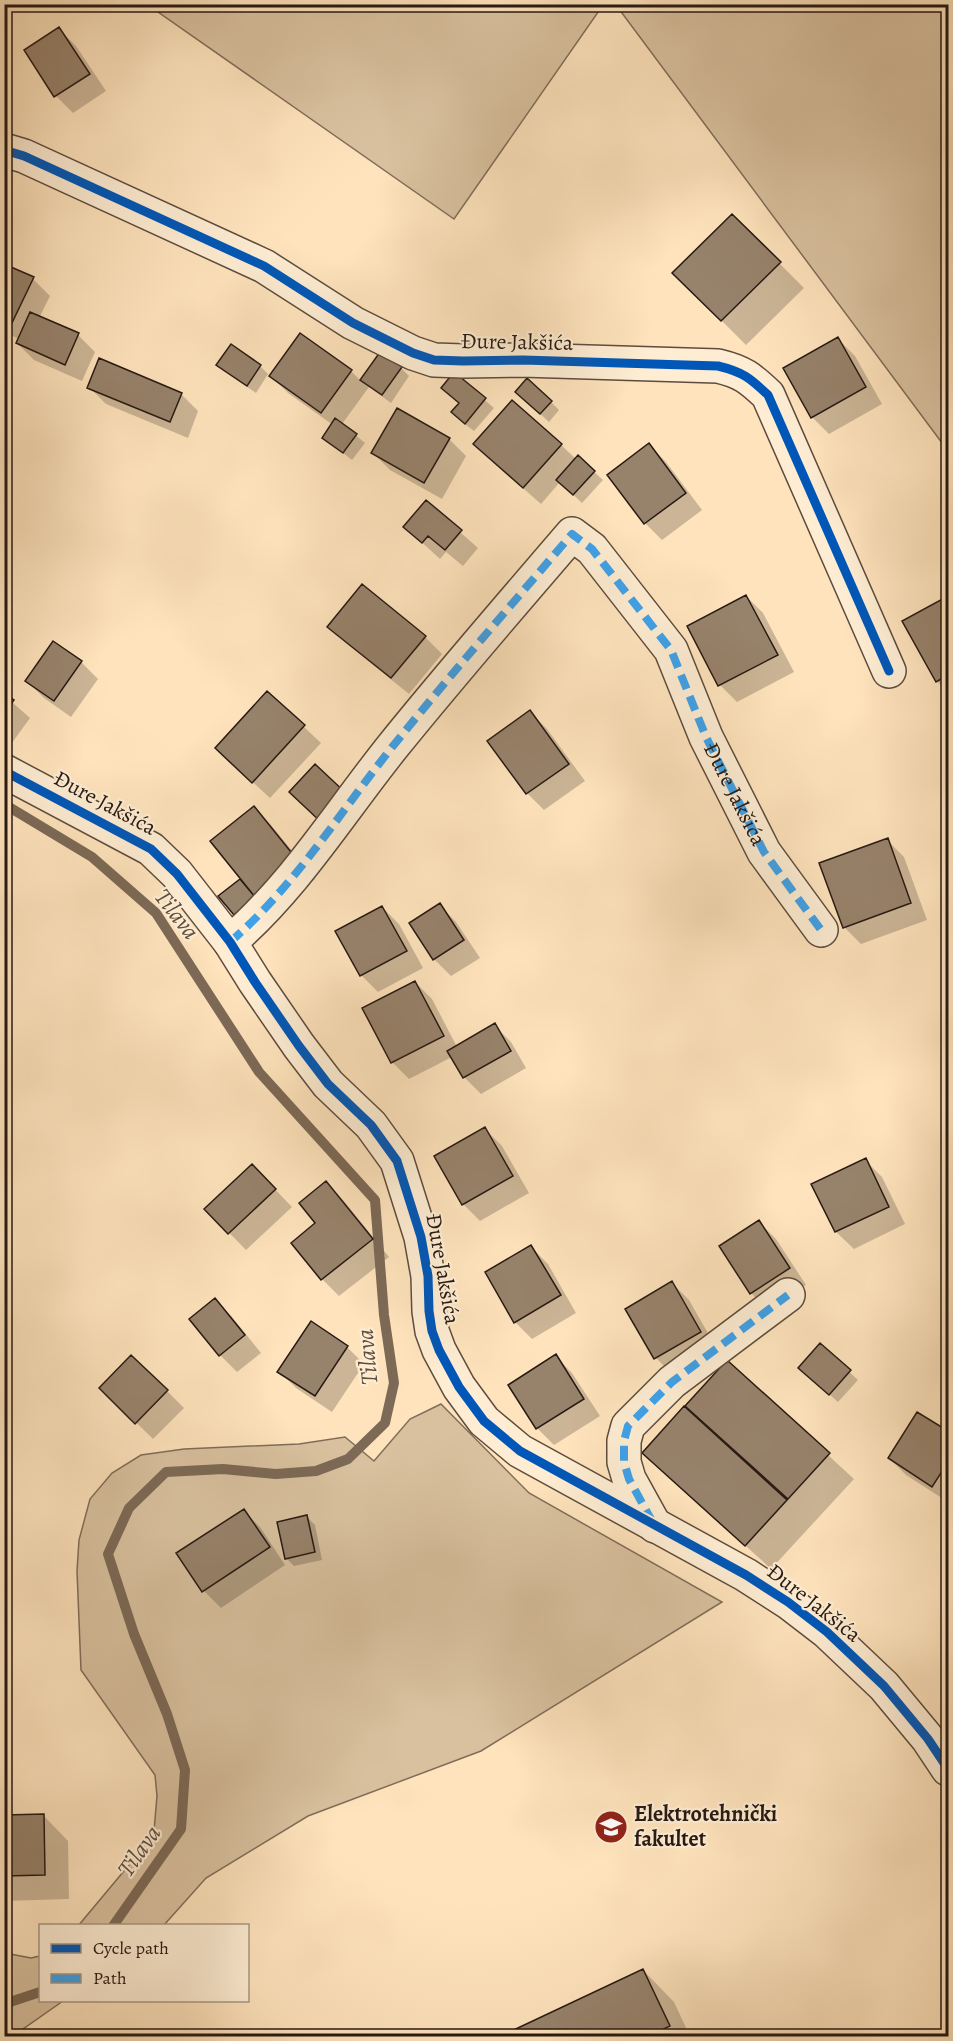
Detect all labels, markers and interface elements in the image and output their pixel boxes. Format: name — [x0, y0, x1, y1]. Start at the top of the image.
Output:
street label: Đure Jakšića — [461, 326, 574, 358]
street label: Đure Jakšića — [696, 737, 774, 852]
street label: Đure Jakšića — [48, 763, 162, 843]
water label: Tilava — [147, 882, 207, 946]
street label: Đure Jakšića — [418, 1211, 468, 1328]
water label: Tilava — [349, 1328, 385, 1386]
street label: Đure Jakšića — [761, 1557, 868, 1650]
place label: Elektrotehnički fakultet — [634, 1799, 777, 1854]
school or university icon: Elektrotehnički fakultet — [593, 1809, 629, 1845]
water label: Tilava — [110, 1819, 168, 1883]
legend — [39, 1924, 249, 2002]
text: Cycle path — [93, 1936, 169, 1960]
text: Path — [93, 1966, 127, 1990]

